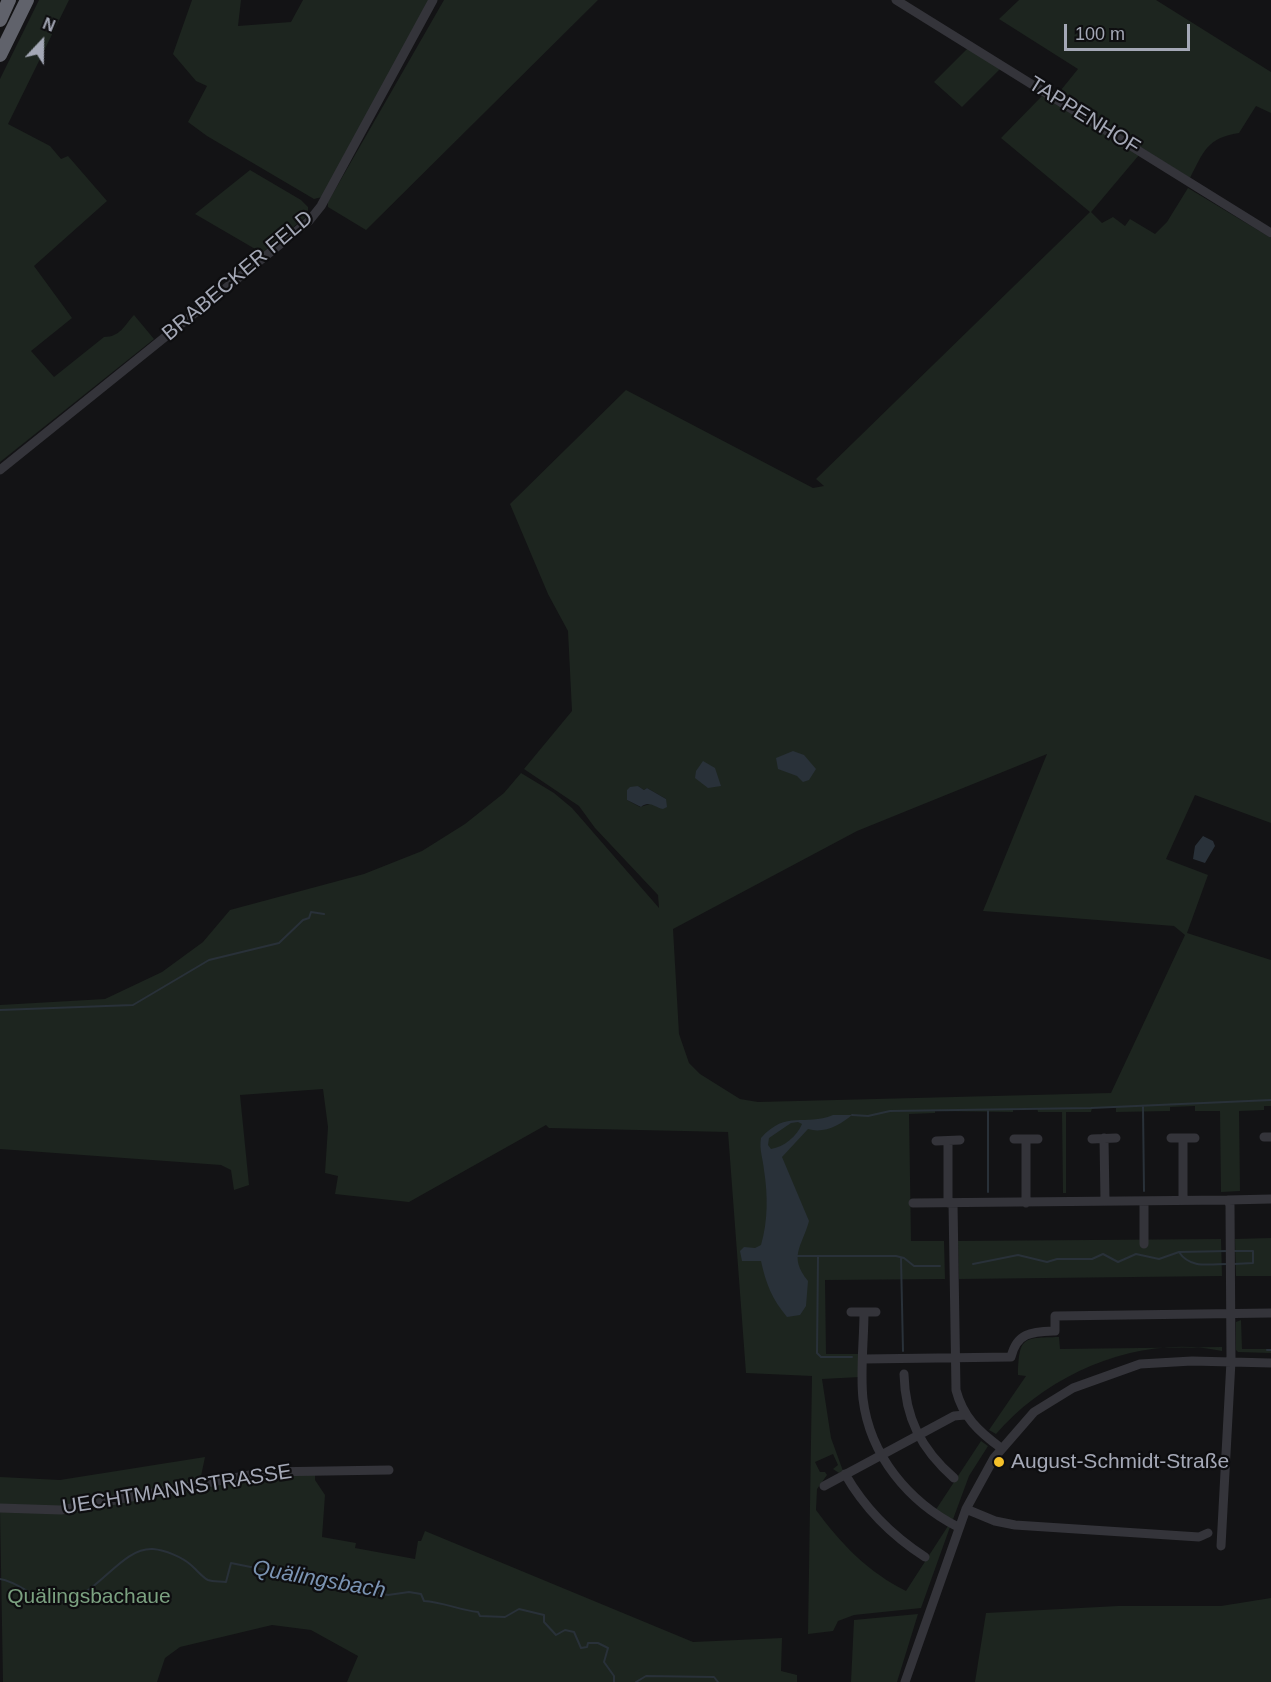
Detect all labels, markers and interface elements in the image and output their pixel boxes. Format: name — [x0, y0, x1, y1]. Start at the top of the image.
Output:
north arrow — [12, 12, 72, 72]
scale bar — [1067, 12, 1193, 50]
text: N — [40, 15, 57, 35]
text: 100 m — [1075, 24, 1125, 44]
street label: TAPPENHOF — [1024, 72, 1144, 160]
street label: BRABECKER FELD — [157, 206, 319, 346]
place label: August-Schmidt-Straße — [1011, 1449, 1229, 1475]
marker: August-Schmidt-Straße — [992, 1455, 1006, 1469]
street label: UECHTMANNSTRASSE — [60, 1459, 294, 1521]
water label: Quälingsbach — [250, 1555, 388, 1605]
park label: Quälingsbachaue — [7, 1584, 171, 1610]

